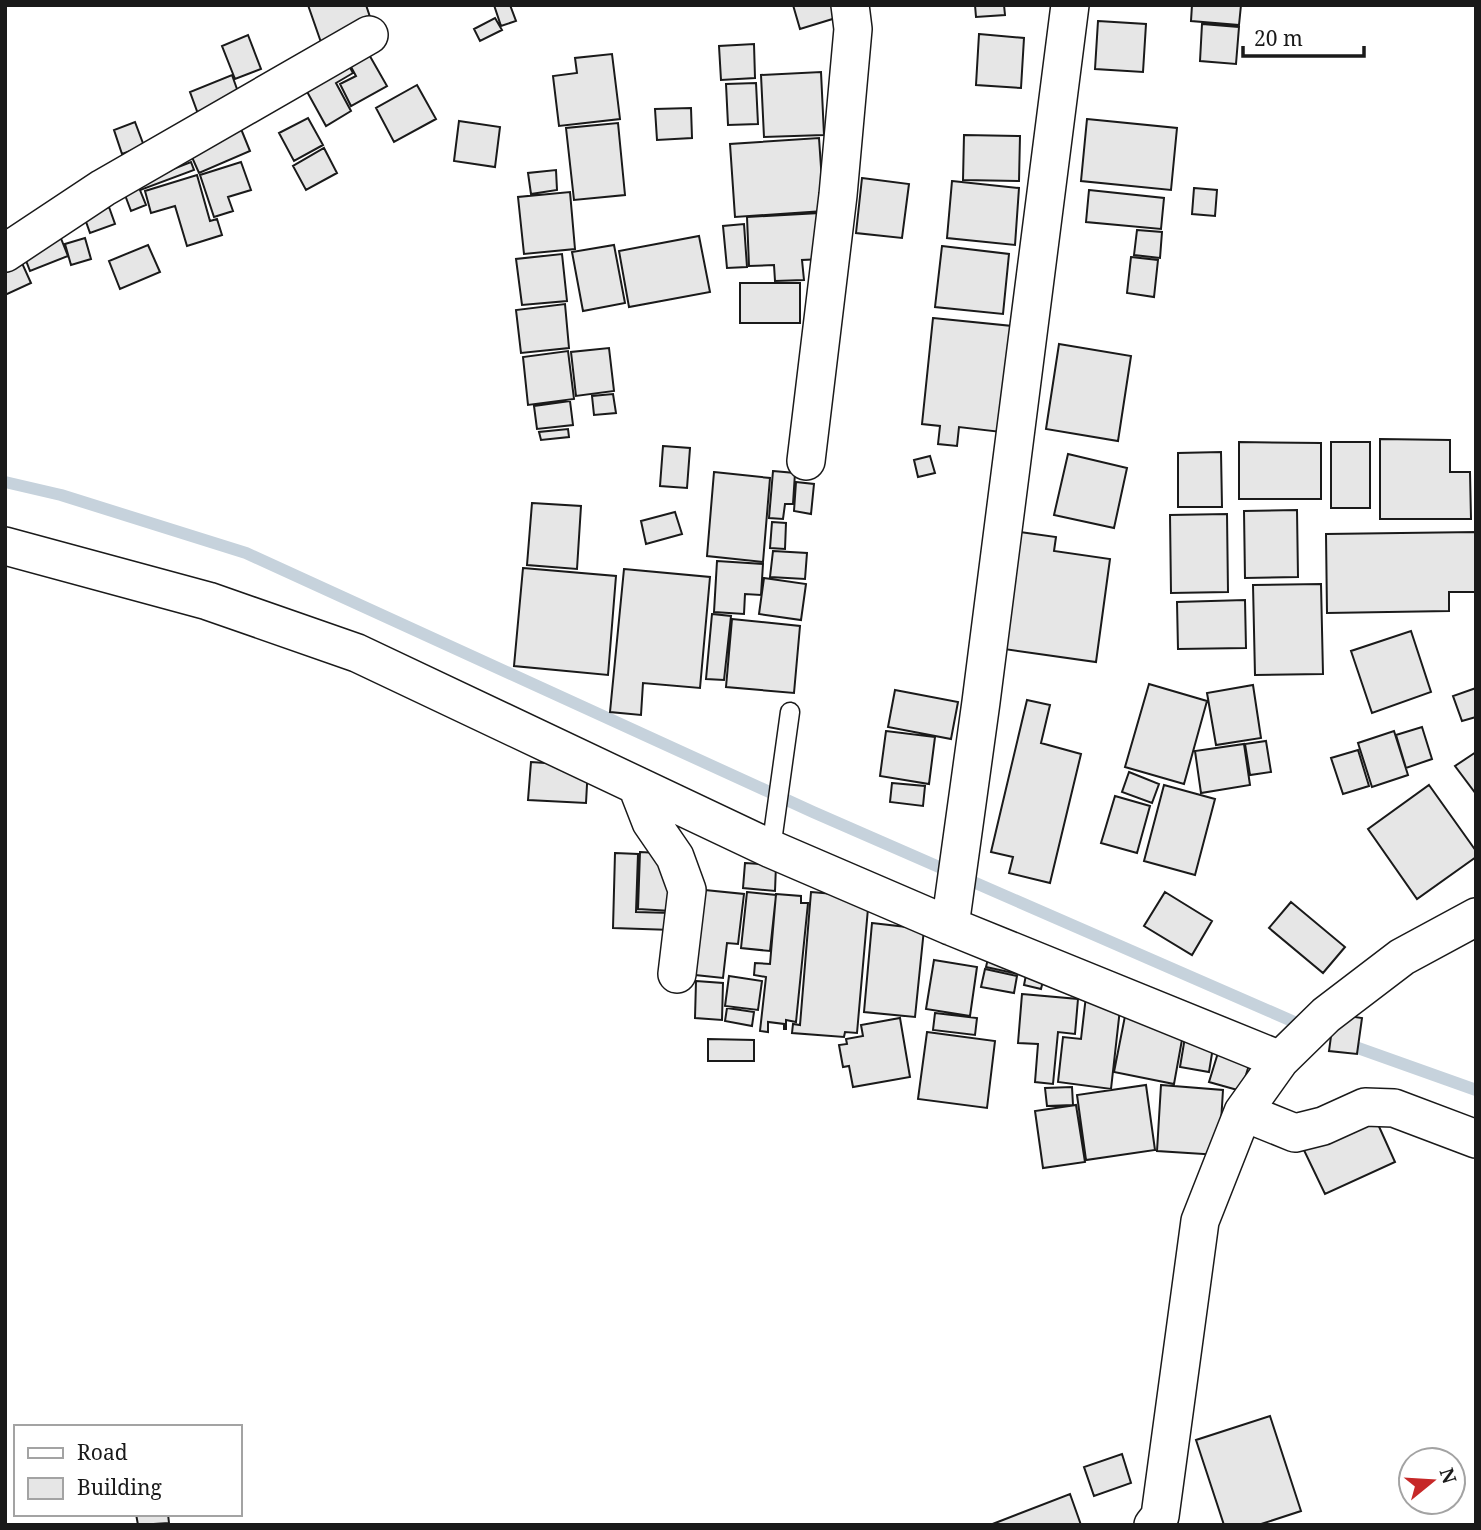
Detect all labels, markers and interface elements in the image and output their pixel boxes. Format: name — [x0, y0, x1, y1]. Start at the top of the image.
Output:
scale bar — [1243, 14, 1364, 58]
text: 20 m — [1254, 24, 1303, 52]
legend — [14, 1425, 242, 1516]
text: Road — [77, 1438, 128, 1466]
north arrow — [1397, 1446, 1467, 1516]
text: N — [1433, 1465, 1463, 1487]
text: Building — [77, 1473, 162, 1501]

